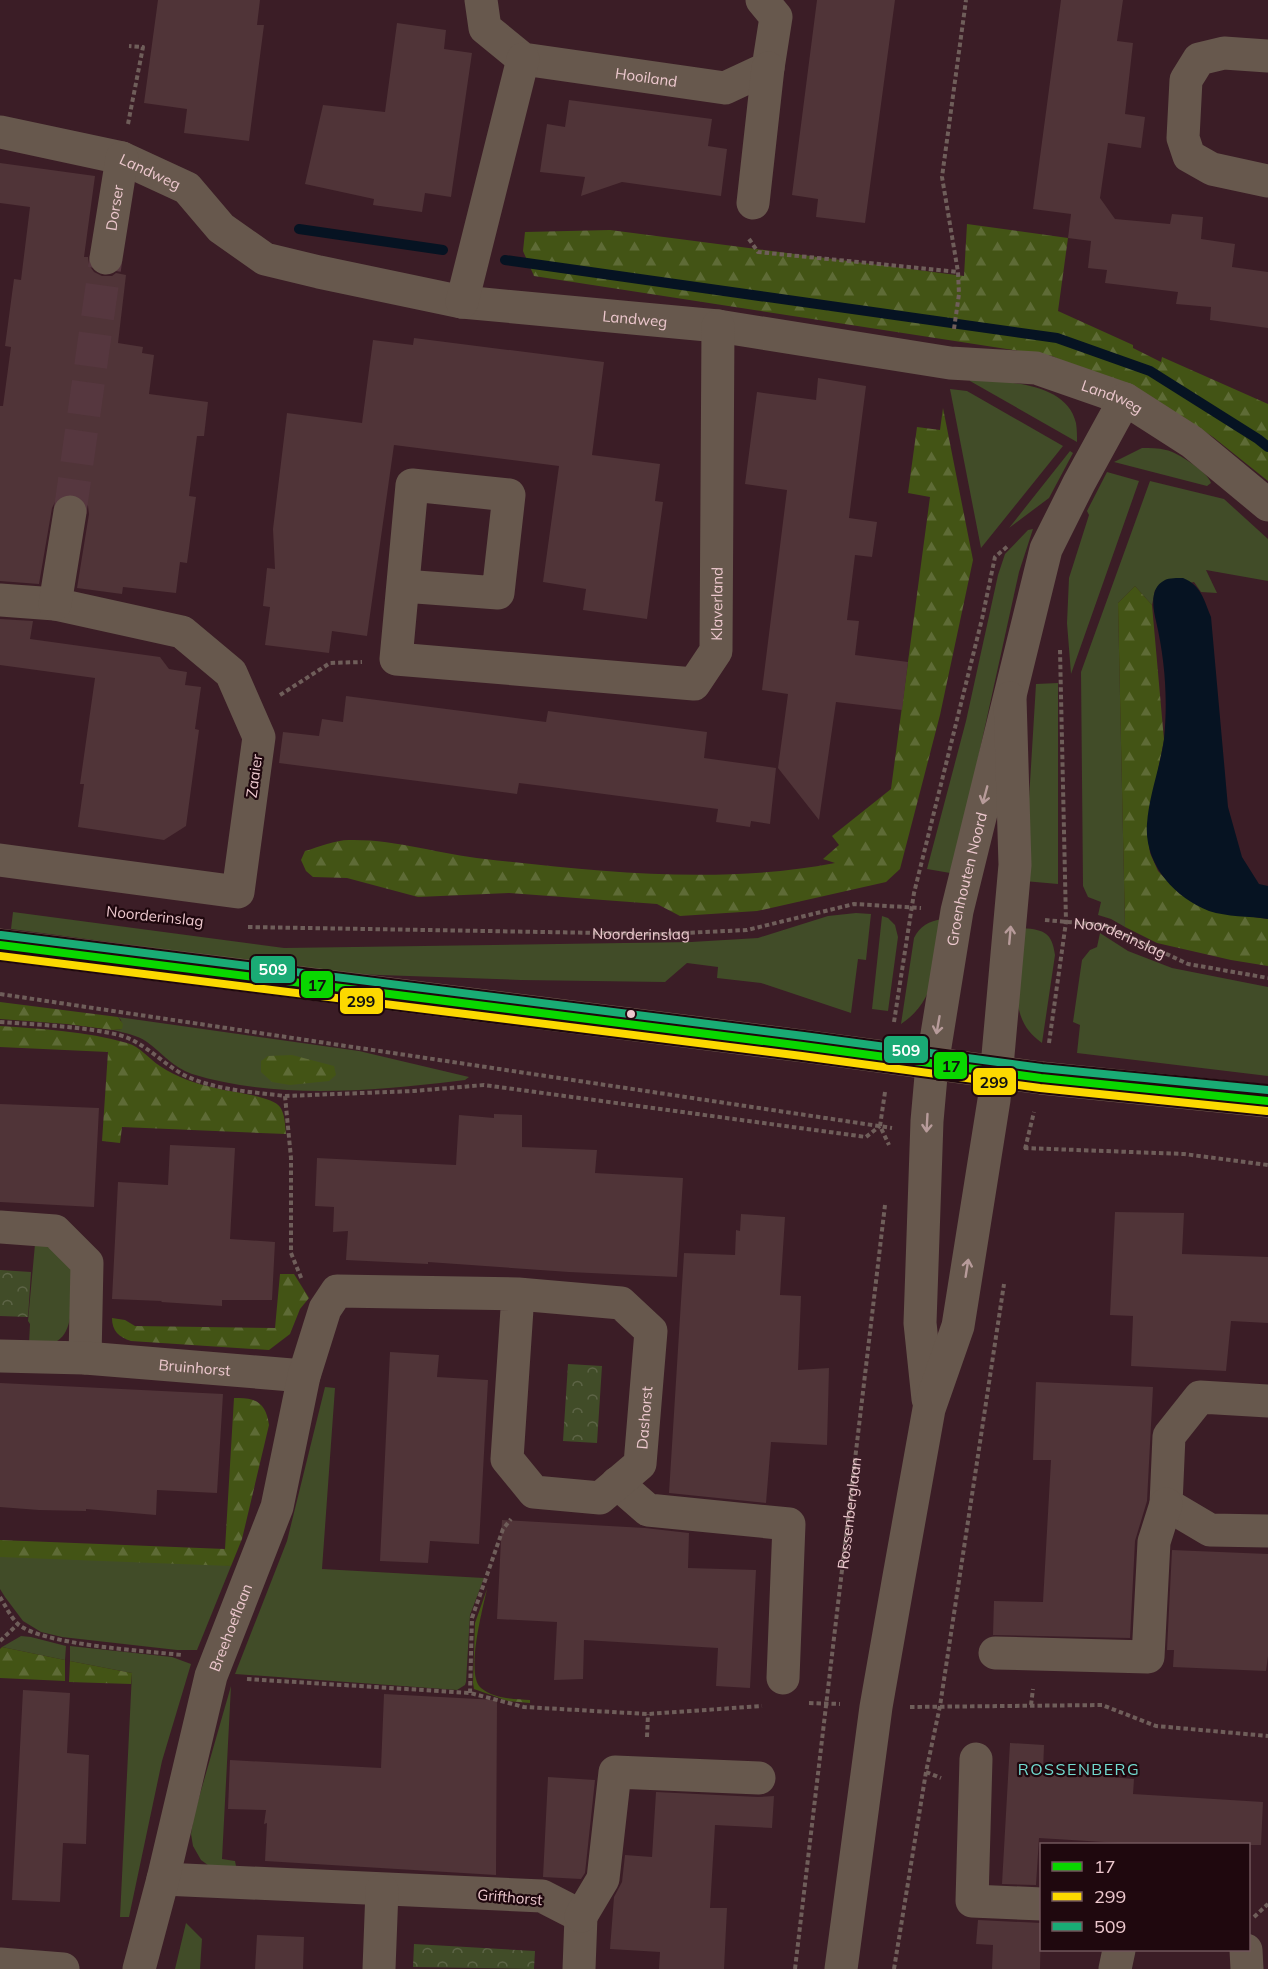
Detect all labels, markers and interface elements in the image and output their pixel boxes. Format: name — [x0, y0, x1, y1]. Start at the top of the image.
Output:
street label: Hooiland — [614, 63, 679, 91]
street label: Landweg — [117, 149, 184, 193]
street label: Dorser — [101, 183, 127, 232]
street label: Landweg — [602, 306, 668, 331]
street label: Landweg — [1079, 375, 1147, 418]
street label: Klaverland — [707, 567, 726, 641]
street label: Zaaier — [242, 752, 267, 799]
one-way arrow — [979, 785, 990, 804]
street label: Groenhouten Noord — [942, 810, 990, 947]
street label: Noorderinslag — [105, 901, 205, 931]
street label: Noorderinslag — [1073, 913, 1169, 962]
street label: Noorderinslag — [592, 923, 690, 944]
one-way arrow — [1005, 926, 1016, 946]
line badge: 509 — [250, 955, 296, 984]
text: 509 — [259, 959, 287, 979]
line badge: 17 — [300, 970, 334, 999]
text: 17 — [307, 975, 327, 995]
line badge: 299 — [339, 987, 384, 1015]
text: 299 — [347, 991, 375, 1011]
unlabelled marker — [625, 1008, 637, 1020]
one-way arrow — [932, 1015, 943, 1034]
line badge: 509 — [883, 1035, 929, 1064]
text: 509 — [892, 1040, 920, 1060]
line badge: 17 — [933, 1051, 968, 1080]
text: 17 — [941, 1056, 961, 1076]
line badge: 299 — [972, 1067, 1017, 1096]
text: 299 — [980, 1072, 1008, 1092]
one-way arrow — [921, 1113, 932, 1132]
one-way arrow — [962, 1259, 973, 1279]
street label: Bruinhorst — [158, 1355, 231, 1379]
street label: Dashorst — [632, 1386, 656, 1450]
street label: Rossenberglaan — [833, 1456, 865, 1570]
street label: Breehoeflaan — [204, 1581, 256, 1674]
district label: ROSSENBERG — [1018, 1759, 1140, 1779]
legend — [1040, 1843, 1250, 1951]
text: 17 — [1094, 1855, 1116, 1878]
street label: Grifthorst — [477, 1885, 543, 1909]
text: 299 — [1094, 1885, 1126, 1908]
text: 509 — [1094, 1915, 1126, 1938]

